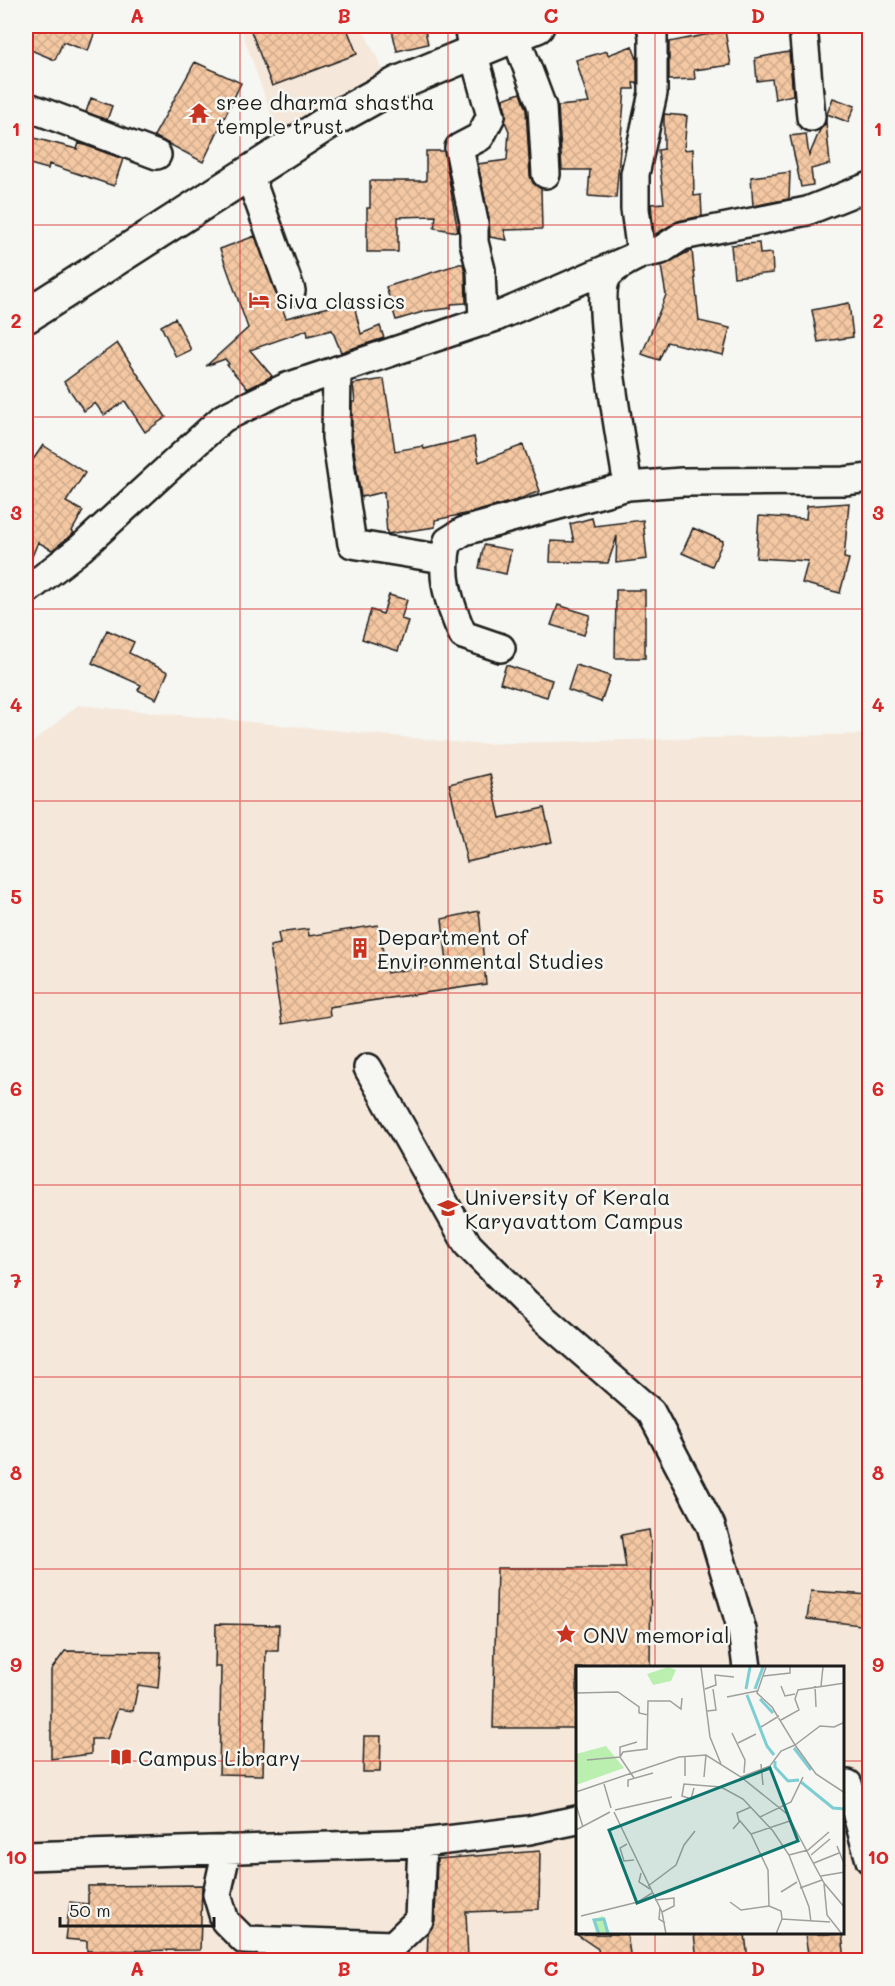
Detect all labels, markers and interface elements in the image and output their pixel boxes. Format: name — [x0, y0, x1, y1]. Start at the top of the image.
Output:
text: A — [130, 2, 144, 28]
text: B — [337, 2, 351, 28]
text: C — [544, 2, 559, 28]
text: D — [751, 2, 765, 28]
place label: sree dharma shastha temple trust — [216, 88, 434, 139]
temple icon: sree dharma shastha temple trust — [187, 101, 211, 125]
text: 1 — [12, 115, 20, 141]
text: 1 — [874, 115, 882, 141]
place label: Siva classics — [276, 287, 405, 314]
hotel icon: Siva classics — [247, 288, 271, 312]
text: 2 — [10, 307, 22, 333]
text: 2 — [872, 307, 884, 333]
text: 3 — [10, 499, 22, 525]
text: 3 — [872, 499, 884, 525]
text: 4 — [10, 691, 23, 717]
text: 4 — [872, 691, 885, 717]
text: 5 — [10, 883, 22, 909]
text: 5 — [872, 883, 884, 909]
place label: Department of Environmental Studies — [377, 923, 604, 974]
building icon: Department of Environmental Studies — [348, 936, 372, 960]
text: 6 — [10, 1075, 22, 1101]
text: 6 — [872, 1075, 884, 1101]
place label: University of Kerala Karyavattom Campus — [465, 1183, 683, 1234]
school or university icon: University of Kerala Karyavattom Campus — [436, 1196, 460, 1220]
text: 7 — [10, 1267, 22, 1293]
text: 7 — [872, 1267, 884, 1293]
text: 8 — [10, 1459, 22, 1485]
text: 8 — [872, 1459, 884, 1485]
place label: ONV memorial — [583, 1621, 730, 1648]
place icon: ONV memorial — [554, 1622, 578, 1646]
text: 9 — [10, 1651, 22, 1677]
text: 9 — [872, 1651, 884, 1677]
inset map — [576, 1666, 844, 1935]
place label: Campus Library — [138, 1744, 300, 1771]
library icon: Campus Library — [109, 1745, 133, 1769]
text: 10 — [5, 1843, 27, 1869]
text: 10 — [867, 1843, 889, 1869]
scale bar — [60, 1890, 214, 1928]
text: 50 m — [69, 1898, 111, 1922]
text: A — [130, 1955, 144, 1981]
text: B — [337, 1955, 351, 1981]
text: C — [544, 1955, 559, 1981]
text: D — [751, 1955, 765, 1981]

